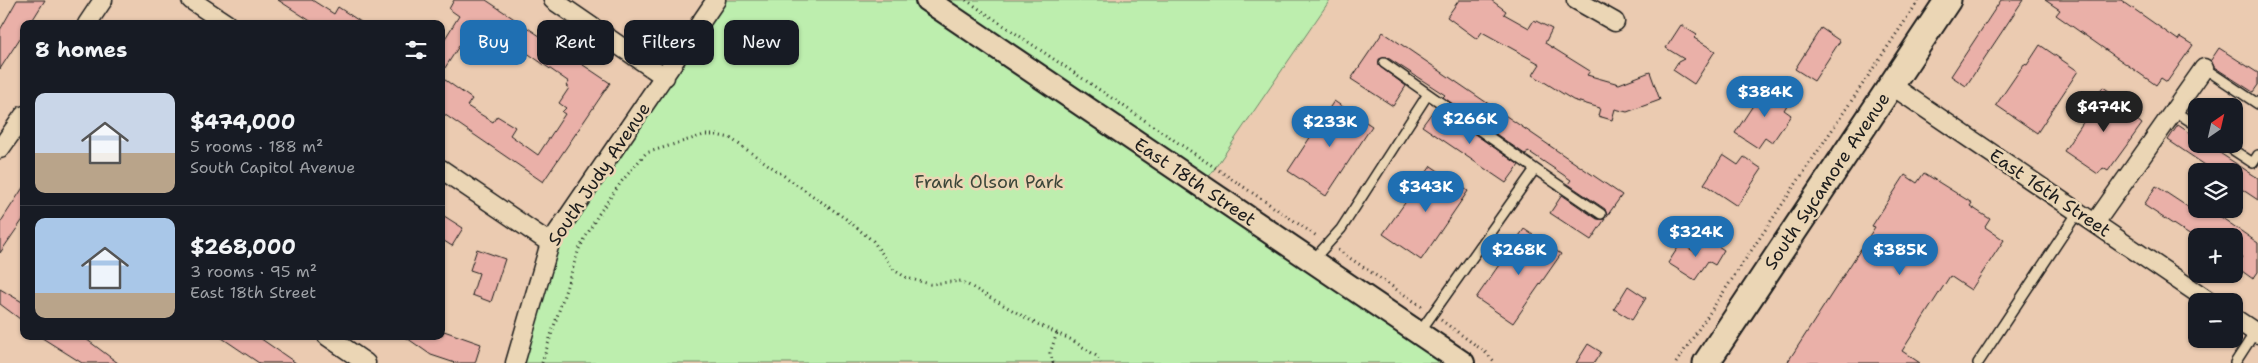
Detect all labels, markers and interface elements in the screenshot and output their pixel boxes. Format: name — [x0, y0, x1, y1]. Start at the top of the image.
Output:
chip: Buy — [460, 20, 527, 65]
chip: Rent — [537, 20, 614, 65]
chip: Filters — [624, 20, 714, 65]
chip: New — [724, 20, 799, 65]
text: 8 homes — [35, 36, 127, 64]
icon: filters — [402, 36, 430, 64]
pin: $384K — [1730, 76, 1800, 118]
text: $384K — [1737, 81, 1793, 102]
street label: South Sycamore Avenue — [1759, 88, 1895, 274]
pin: $474K — [2069, 90, 2139, 133]
text: $474K — [2077, 96, 2131, 117]
street label: South Judy Avenue — [542, 98, 656, 250]
north arrow — [2188, 98, 2242, 152]
map controls — [2188, 98, 2243, 348]
pin: $266K — [1435, 102, 1505, 145]
pin: $233K — [1295, 106, 1365, 148]
text: $474,000 — [190, 108, 295, 136]
text: $266K — [1442, 108, 1498, 129]
text: $233K — [1303, 111, 1357, 132]
icon: home — [75, 113, 135, 173]
street label: East 18th Street — [1129, 132, 1261, 232]
text: 5 rooms · 188 m² — [190, 136, 323, 157]
street label: East 16th Street — [1985, 143, 2116, 243]
text: South Capitol Avenue — [190, 157, 355, 178]
button: layers — [2188, 163, 2243, 218]
park label: Frank Olson Park — [914, 170, 1064, 194]
pin: $343K — [1391, 170, 1461, 213]
text: $343K — [1399, 176, 1453, 197]
pin: $324K — [1661, 216, 1731, 258]
text: $324K — [1669, 221, 1723, 242]
button: + — [2188, 228, 2243, 283]
text: $268,000 — [190, 233, 296, 261]
pin: $268K — [1484, 234, 1554, 276]
pin: $385K — [1865, 234, 1935, 276]
icon: home — [75, 238, 135, 298]
text: $268K — [1492, 239, 1546, 260]
text: $385K — [1873, 239, 1927, 260]
text: 3 rooms · 95 m² — [190, 261, 317, 282]
text: East 18th Street — [190, 282, 316, 303]
button: − — [2188, 293, 2243, 348]

